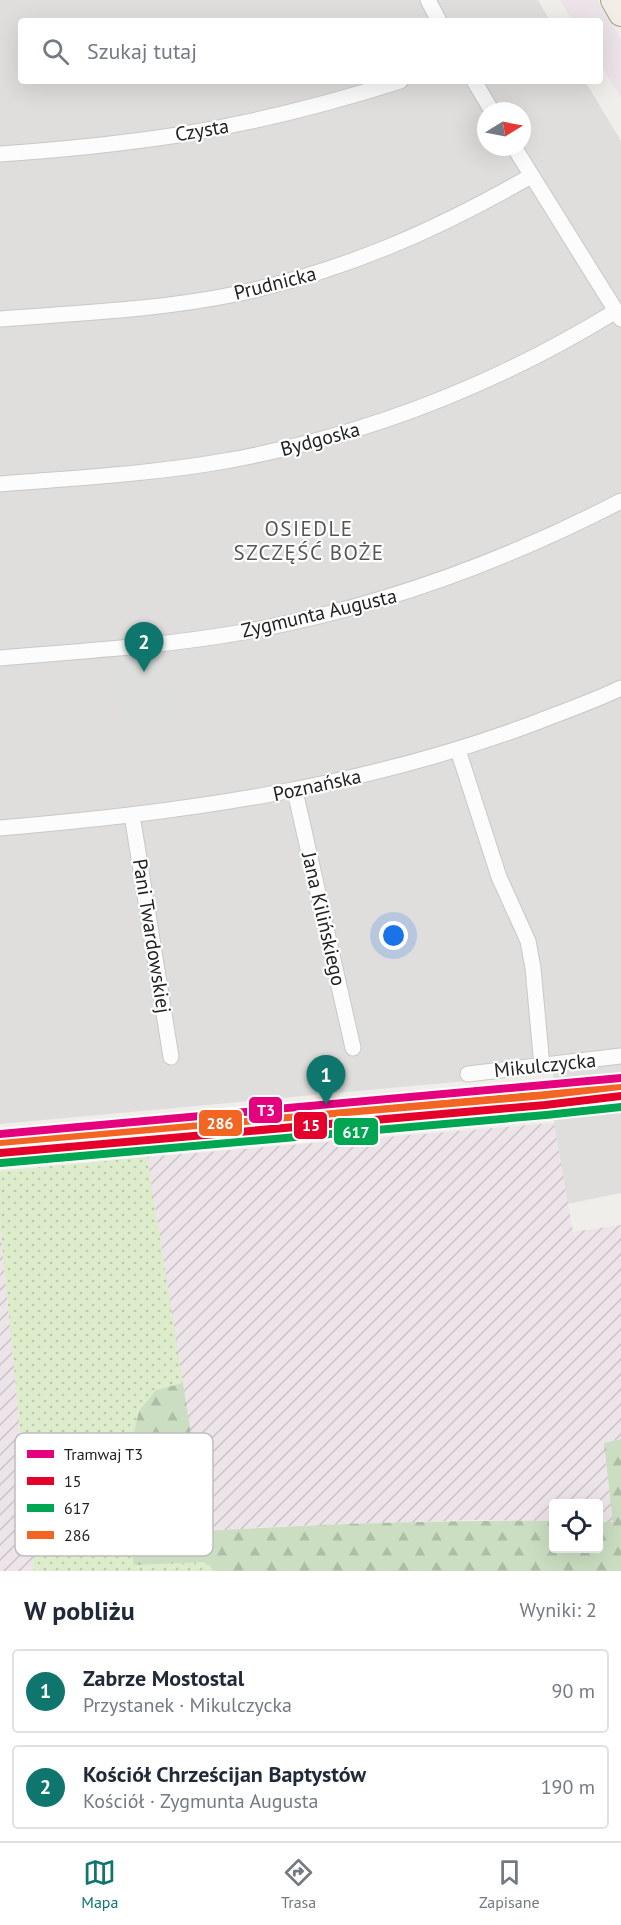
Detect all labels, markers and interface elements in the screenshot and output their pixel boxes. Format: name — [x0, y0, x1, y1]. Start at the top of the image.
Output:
search box — [18, 18, 603, 84]
icon: search — [39, 35, 72, 68]
text: Szukaj tutaj — [87, 37, 197, 65]
north arrow — [477, 102, 531, 156]
street label: Czysta — [173, 112, 231, 148]
street label: Prudnicka — [231, 260, 319, 306]
street label: Bydgoska — [277, 416, 363, 462]
district label: OSIEDLE SZCZĘŚĆ BOŻE — [233, 515, 385, 566]
street label: Zygmunta Augusta — [239, 582, 399, 644]
pin: 2 — [124, 622, 164, 672]
street label: Poznańska — [271, 763, 363, 807]
street label: Jana Kilińskiego — [296, 849, 352, 988]
street label: Pani Twardowskiej — [127, 857, 177, 1015]
your location — [379, 921, 408, 950]
street label: Mikulczycka — [493, 1047, 597, 1083]
pin: 1 — [306, 1056, 346, 1105]
line badge: T3 — [248, 1096, 283, 1124]
text: T3 — [257, 1100, 275, 1120]
line badge: 286 — [198, 1109, 243, 1137]
line badge: 15 — [293, 1111, 328, 1140]
text: 286 — [206, 1113, 234, 1133]
text: 15 — [302, 1115, 320, 1135]
line badge: 617 — [333, 1117, 379, 1146]
text: 617 — [342, 1122, 370, 1142]
legend — [15, 1433, 213, 1556]
text: Tramwaj T3 — [64, 1444, 143, 1464]
text: 15 — [64, 1471, 81, 1491]
text: 617 — [64, 1498, 90, 1518]
map controls — [549, 1499, 603, 1553]
button: locate — [549, 1499, 603, 1553]
text: 286 — [64, 1525, 90, 1545]
text: W pobliżu — [24, 1594, 135, 1627]
text: Wyniki: 2 — [520, 1597, 597, 1623]
text: Zabrze Mostostal — [83, 1664, 244, 1692]
text: 1 — [40, 1678, 51, 1704]
text: 90 m — [552, 1678, 595, 1704]
text: Przystanek · Mikulczycka — [83, 1692, 292, 1718]
text: Kościół Chrześcijan Baptystów — [83, 1760, 366, 1788]
text: 2 — [40, 1774, 51, 1800]
text: 190 m — [541, 1774, 595, 1800]
text: Kościół · Zygmunta Augusta — [83, 1788, 319, 1814]
tab: Mapa — [81, 1856, 118, 1912]
tab: Trasa — [281, 1856, 316, 1912]
tab: Zapisane — [479, 1856, 540, 1912]

